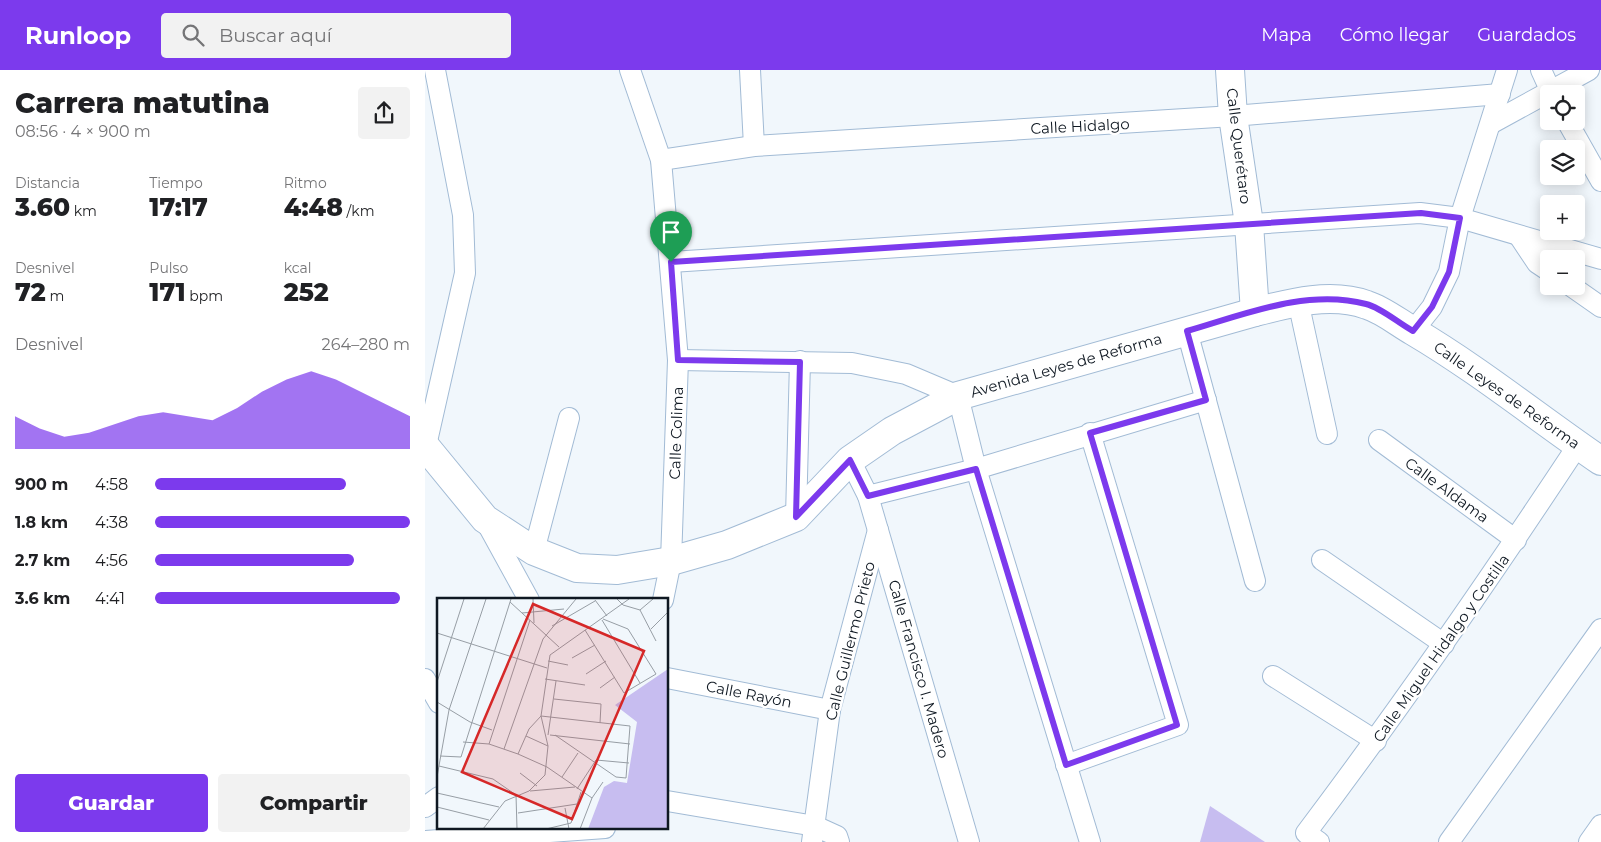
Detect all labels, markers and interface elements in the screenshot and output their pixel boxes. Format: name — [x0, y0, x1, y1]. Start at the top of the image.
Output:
search box — [161, 13, 511, 58]
text: Runloop — [25, 21, 131, 50]
icon: search — [179, 21, 207, 49]
text: Buscar aquí — [219, 24, 332, 47]
text: Mapa — [1261, 24, 1312, 46]
text: Cómo llegar — [1340, 24, 1449, 46]
text: Guardados — [1477, 24, 1576, 46]
map controls — [1540, 85, 1585, 295]
button: locate — [1540, 85, 1585, 130]
text: Carrera matutina — [15, 86, 270, 120]
button: share — [358, 87, 410, 139]
street label: Calle Querétaro — [1222, 87, 1256, 205]
street label: Calle Hidalgo — [1030, 114, 1130, 138]
text: 08:56 · 4 × 900 m — [15, 122, 151, 141]
button: layers — [1540, 140, 1585, 185]
text: Distancia — [15, 174, 80, 192]
text: Tiempo — [149, 174, 203, 192]
text: Ritmo — [284, 174, 327, 192]
text: 3.60 — [15, 192, 70, 222]
text: 17:17 — [149, 192, 208, 222]
text: 4:48 — [284, 192, 343, 222]
button: + — [1540, 195, 1585, 240]
text: km — [70, 202, 97, 220]
text: /km — [343, 202, 375, 220]
pin — [650, 211, 692, 262]
icon: arrive — [657, 218, 685, 246]
button: − — [1540, 250, 1585, 295]
text: Desnivel — [15, 259, 75, 277]
text: Pulso — [149, 259, 188, 277]
text: kcal — [284, 259, 312, 277]
text: 72 — [15, 277, 46, 307]
text: 171 — [149, 277, 186, 307]
text: 252 — [284, 277, 329, 307]
text: m — [46, 287, 64, 305]
text: bpm — [186, 287, 223, 305]
street label: Avenida Leyes de Reforma — [968, 329, 1164, 401]
text: Desnivel — [15, 335, 83, 354]
text: 264–280 m — [322, 335, 410, 354]
street label: Calle Leyes de Reforma — [1430, 337, 1584, 453]
street label: Calle Colima — [665, 386, 687, 480]
street label: Calle Aldama — [1401, 453, 1493, 527]
text: 900 m — [15, 475, 68, 494]
text: 4:58 — [95, 475, 128, 494]
text: 1.8 km — [15, 513, 68, 532]
text: 4:38 — [95, 513, 128, 532]
street label: Calle Miguel Hidalgo y Costilla — [1369, 550, 1513, 746]
text: 2.7 km — [15, 551, 70, 570]
text: 4:56 — [95, 551, 128, 570]
street label: Calle Guillermo Prieto — [821, 560, 879, 722]
street label: Calle Francisco I. Madero — [884, 578, 954, 760]
text: 3.6 km — [15, 589, 70, 608]
text: 4:41 — [95, 589, 125, 608]
inset map — [437, 598, 669, 830]
street label: Calle Rayón — [704, 676, 794, 712]
button: Guardar — [15, 774, 208, 832]
button: Compartir — [218, 774, 410, 832]

